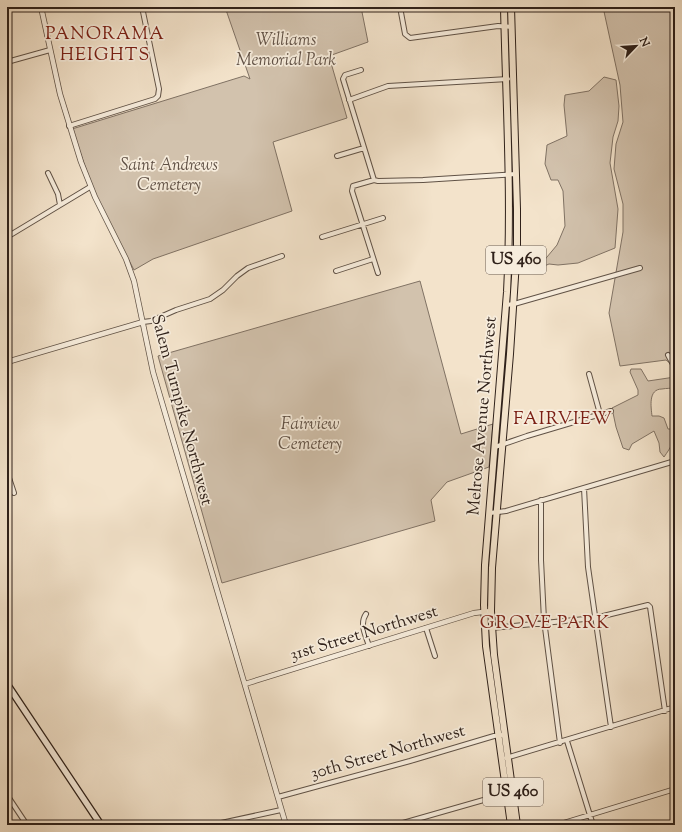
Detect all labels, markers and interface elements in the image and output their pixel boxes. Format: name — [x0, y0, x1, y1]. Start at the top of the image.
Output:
district label: PANORAMA HEIGHTS — [45, 22, 165, 69]
north arrow — [616, 26, 656, 66]
park label: Williams Memorial Park — [236, 29, 336, 73]
text: N — [635, 34, 653, 50]
park label: Saint Andrews Cemetery — [120, 154, 218, 198]
road number: US 460 — [486, 246, 546, 274]
street label: Salem Turnpike Northwest — [144, 312, 218, 508]
street label: Melrose Avenue Northwest — [462, 315, 504, 516]
district label: FAIRVIEW — [513, 407, 613, 433]
park label: Fairview Cemetery — [278, 413, 342, 457]
street label: 31st Street Northwest — [287, 600, 441, 668]
district label: GROVE PARK — [480, 611, 610, 637]
street label: 30th Street Northwest — [308, 719, 468, 787]
road number: US 460 — [483, 778, 543, 806]

